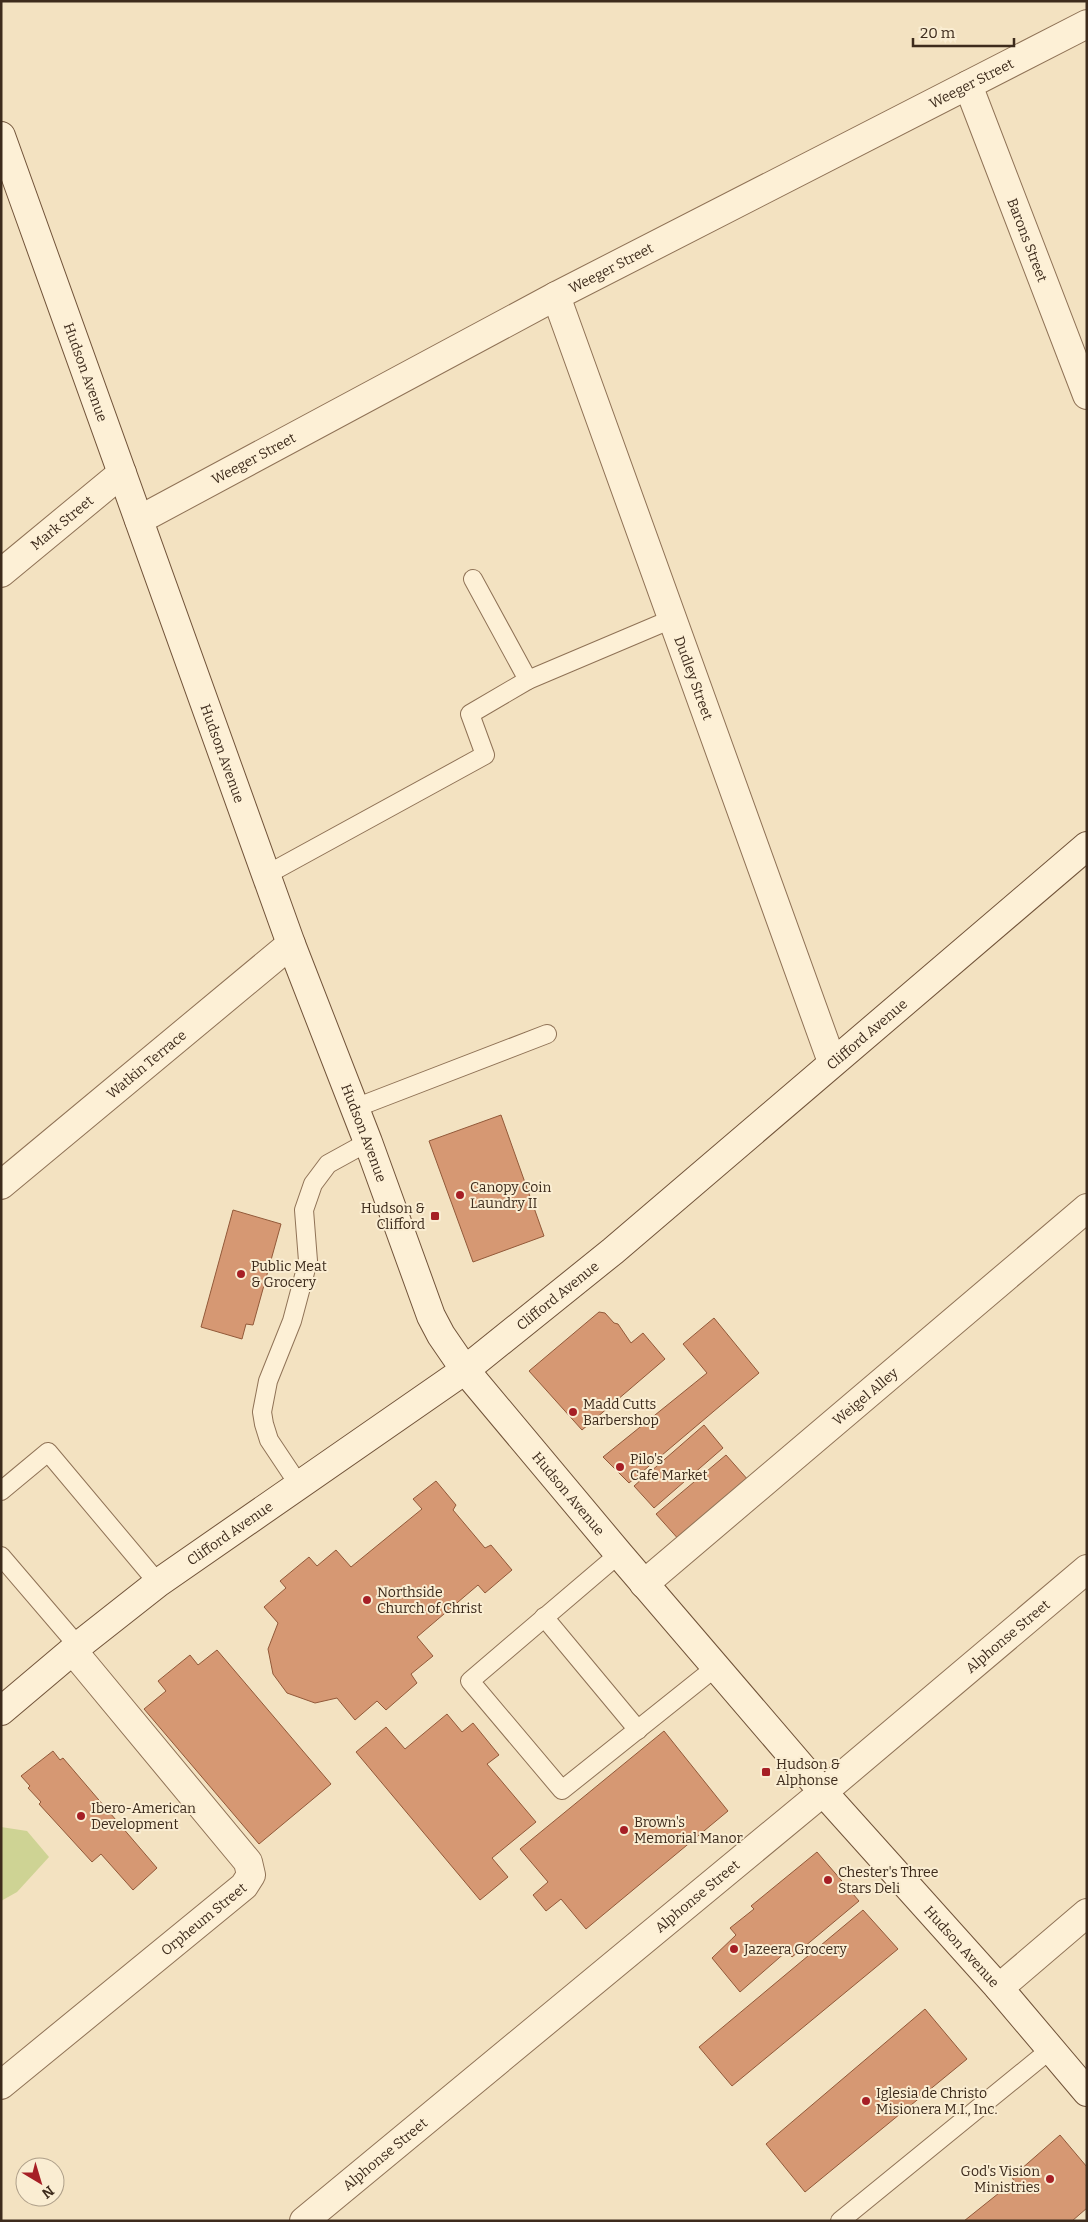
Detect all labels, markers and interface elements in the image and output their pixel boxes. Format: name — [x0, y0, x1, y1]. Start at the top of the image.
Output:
scale bar — [913, 15, 1014, 47]
text: 20 m — [920, 24, 956, 42]
street label: Weeger Street — [926, 55, 1017, 112]
street label: Barons Street — [1003, 196, 1051, 284]
street label: Weeger Street — [566, 240, 656, 297]
street label: Hudson Avenue — [60, 321, 111, 424]
street label: Weeger Street — [209, 430, 299, 488]
street label: Mark Street — [27, 492, 97, 554]
street label: Dudley Street — [670, 634, 716, 722]
street label: Hudson Avenue — [197, 702, 248, 805]
street label: Clifford Avenue — [823, 995, 911, 1074]
street label: Watkin Terrace — [103, 1027, 190, 1103]
street label: Hudson Avenue — [337, 1081, 390, 1185]
place label: Canopy Coin Laundry II — [470, 1179, 551, 1212]
marker: Canopy Coin Laundry II — [454, 1189, 466, 1201]
place label: Hudson & Clifford — [361, 1200, 425, 1233]
marker: Hudson & Clifford — [429, 1210, 441, 1222]
place label: Public Meat & Grocery — [251, 1258, 327, 1291]
street label: Clifford Avenue — [513, 1258, 602, 1334]
marker: Public Meat & Grocery — [235, 1268, 247, 1280]
street label: Weigel Alley — [829, 1364, 902, 1429]
place label: Madd Cutts Barbershop — [583, 1396, 659, 1429]
marker: Madd Cutts Barbershop — [567, 1406, 579, 1418]
street label: Hudson Avenue — [528, 1449, 608, 1539]
place label: Pilo's Cafe Market — [630, 1451, 708, 1484]
marker: Pilo's Cafe Market — [614, 1461, 626, 1473]
street label: Clifford Avenue — [184, 1498, 276, 1569]
place label: Northside Church of Christ — [377, 1584, 482, 1617]
marker: Northside Church of Christ — [361, 1594, 373, 1606]
street label: Alphonse Street — [962, 1596, 1053, 1677]
place label: Hudson & Alphonse — [776, 1756, 841, 1789]
marker: Hudson & Alphonse — [760, 1766, 772, 1778]
place label: Ibero-American Development — [91, 1800, 196, 1833]
marker: Ibero-American Development — [75, 1810, 87, 1822]
place label: Brown's Memorial Manor — [634, 1814, 743, 1847]
marker: Brown's Memorial Manor — [618, 1824, 630, 1836]
street label: Alphonse Street — [652, 1857, 743, 1936]
place label: Chester's Three Stars Deli — [838, 1864, 938, 1897]
marker: Chester's Three Stars Deli — [822, 1874, 834, 1886]
street label: Orpheum Street — [158, 1879, 250, 1959]
street label: Hudson Avenue — [920, 1903, 1002, 1991]
place label: Jazeera Grocery — [743, 1941, 847, 1958]
marker: Jazeera Grocery — [728, 1943, 740, 1955]
place label: Iglesia de Christo Misionera M.I., Inc. — [876, 2085, 998, 2118]
marker: Iglesia de Christo Misionera M.I., Inc. — [860, 2095, 872, 2107]
street label: Alphonse Street — [340, 2115, 431, 2194]
north arrow — [15, 2157, 65, 2207]
place label: God's Vision Ministries — [961, 2163, 1040, 2196]
marker: God's Vision Ministries — [1044, 2173, 1056, 2185]
text: N — [38, 2182, 57, 2202]

